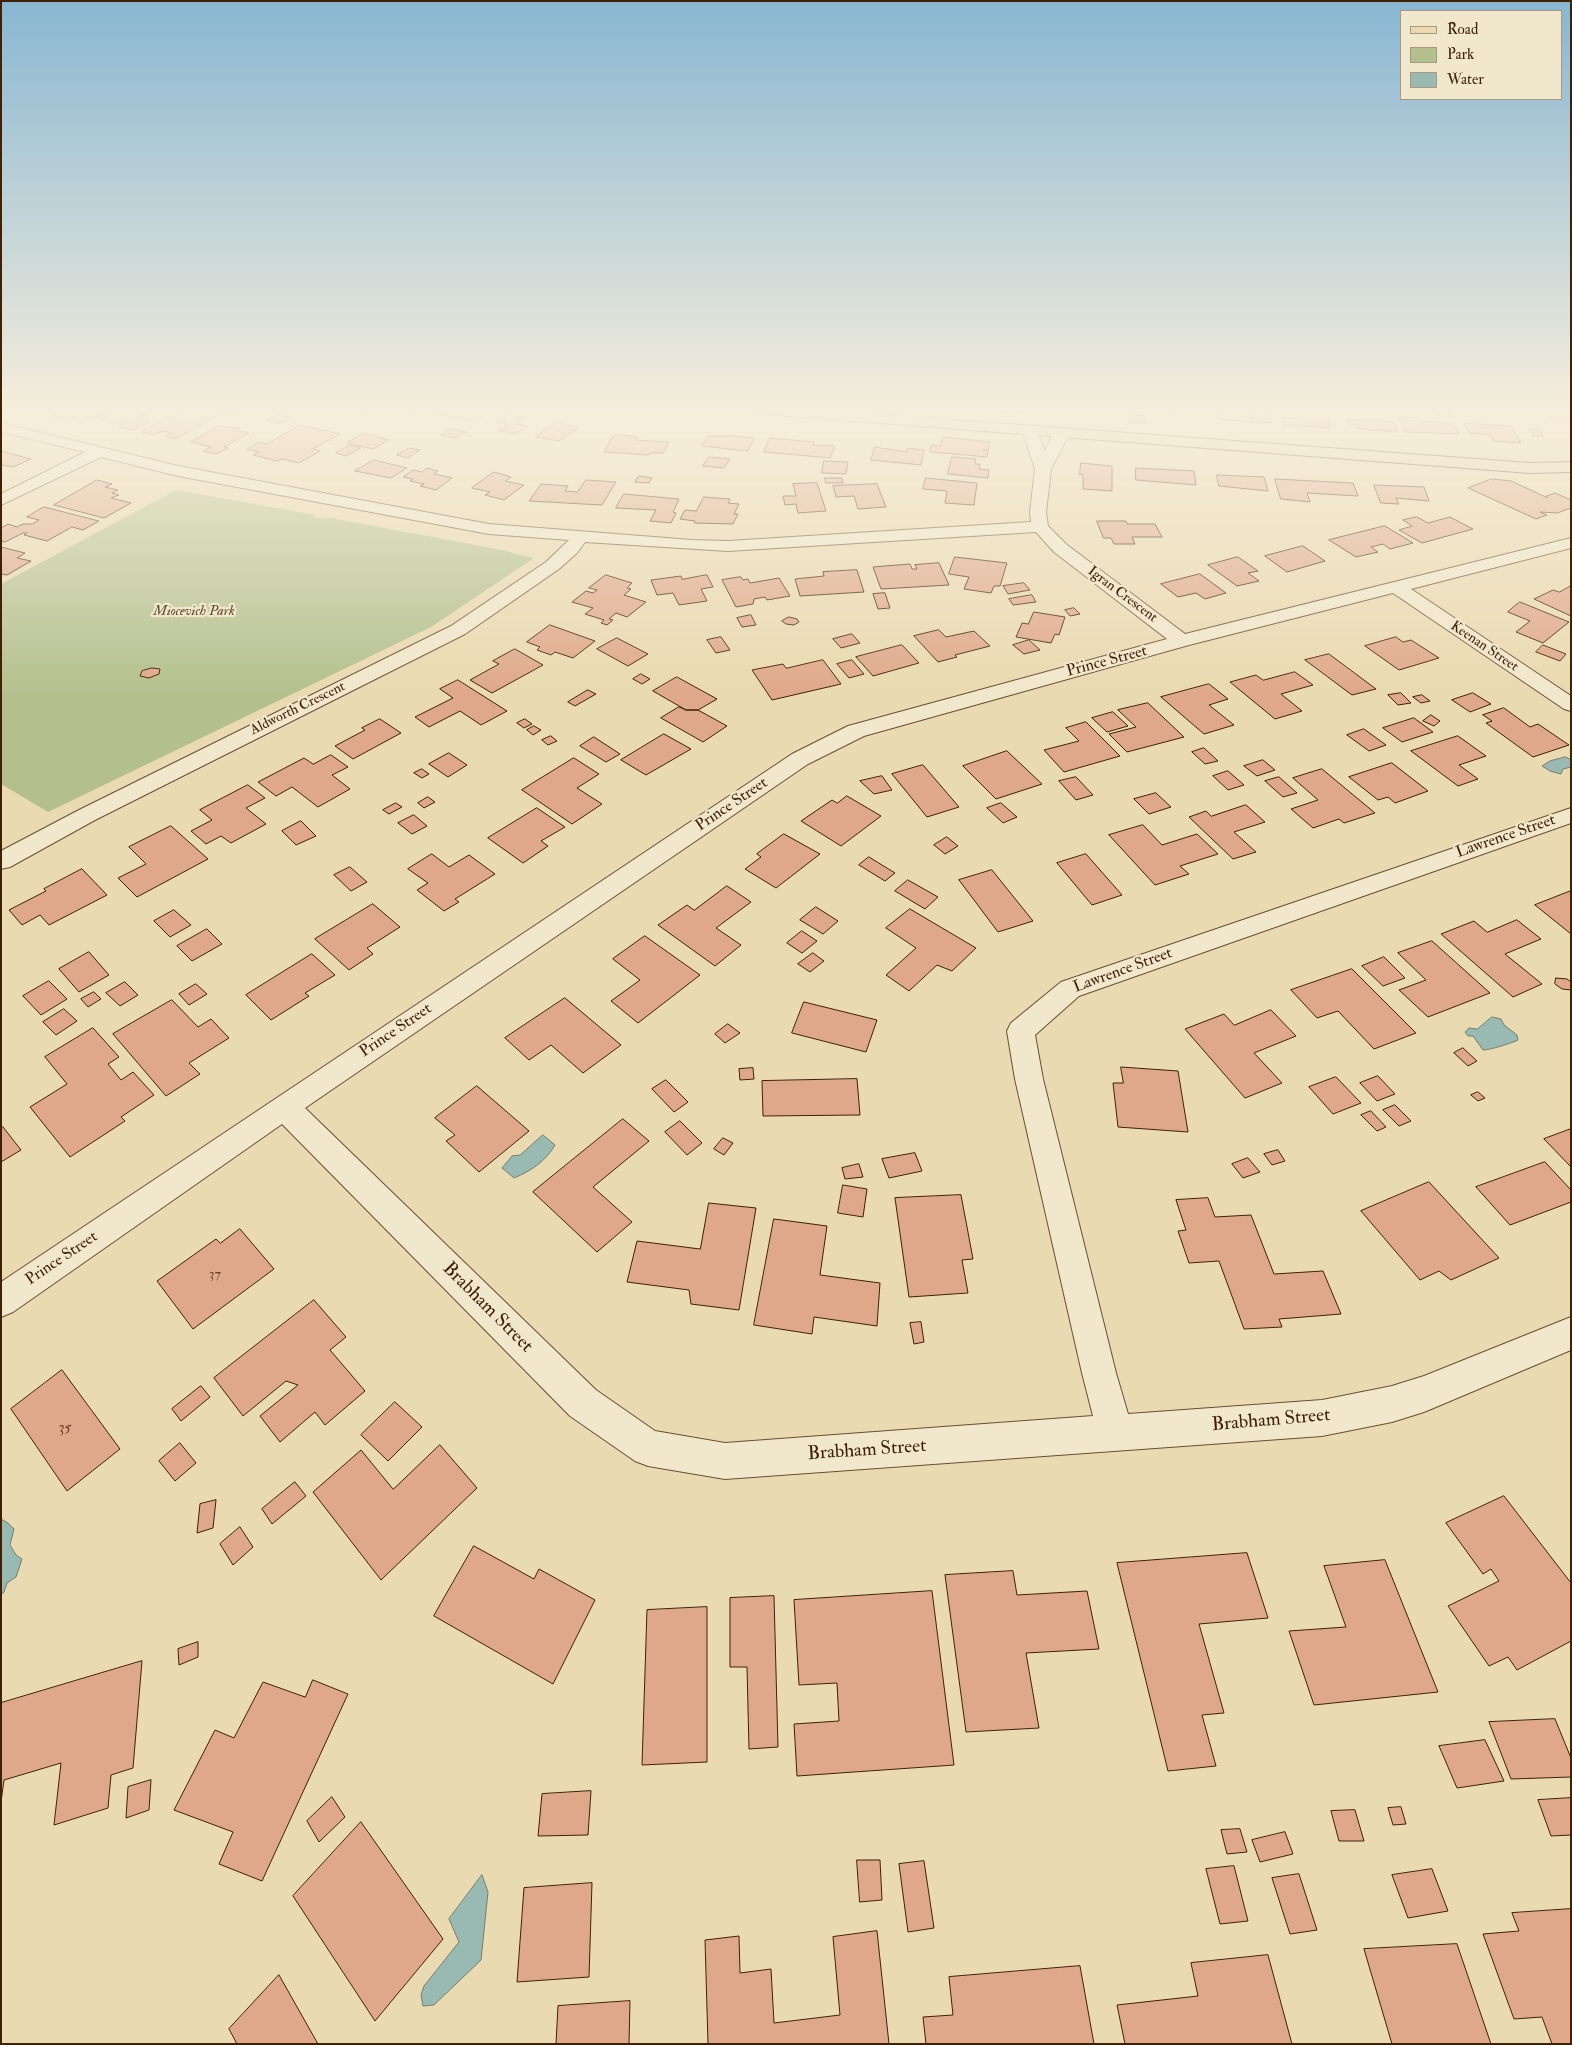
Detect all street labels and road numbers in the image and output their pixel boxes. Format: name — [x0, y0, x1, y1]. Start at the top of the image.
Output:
street label: Igran Crescent — [1084, 563, 1160, 627]
street label: Keenan Street — [1447, 618, 1521, 676]
street label: Prince Street — [1065, 642, 1149, 682]
street label: Aldworth Crescent — [248, 679, 348, 739]
street label: Prince Street — [692, 774, 772, 836]
street label: Lawrence Street — [1454, 811, 1558, 863]
street label: Lawrence Street — [1071, 944, 1175, 998]
street label: Prince Street — [356, 1000, 436, 1062]
street label: Prince Street — [22, 1228, 102, 1290]
street label: Brabham Street — [437, 1258, 537, 1358]
street label: Brabham Street — [1211, 1404, 1331, 1438]
street label: Brabham Street — [807, 1435, 927, 1467]

